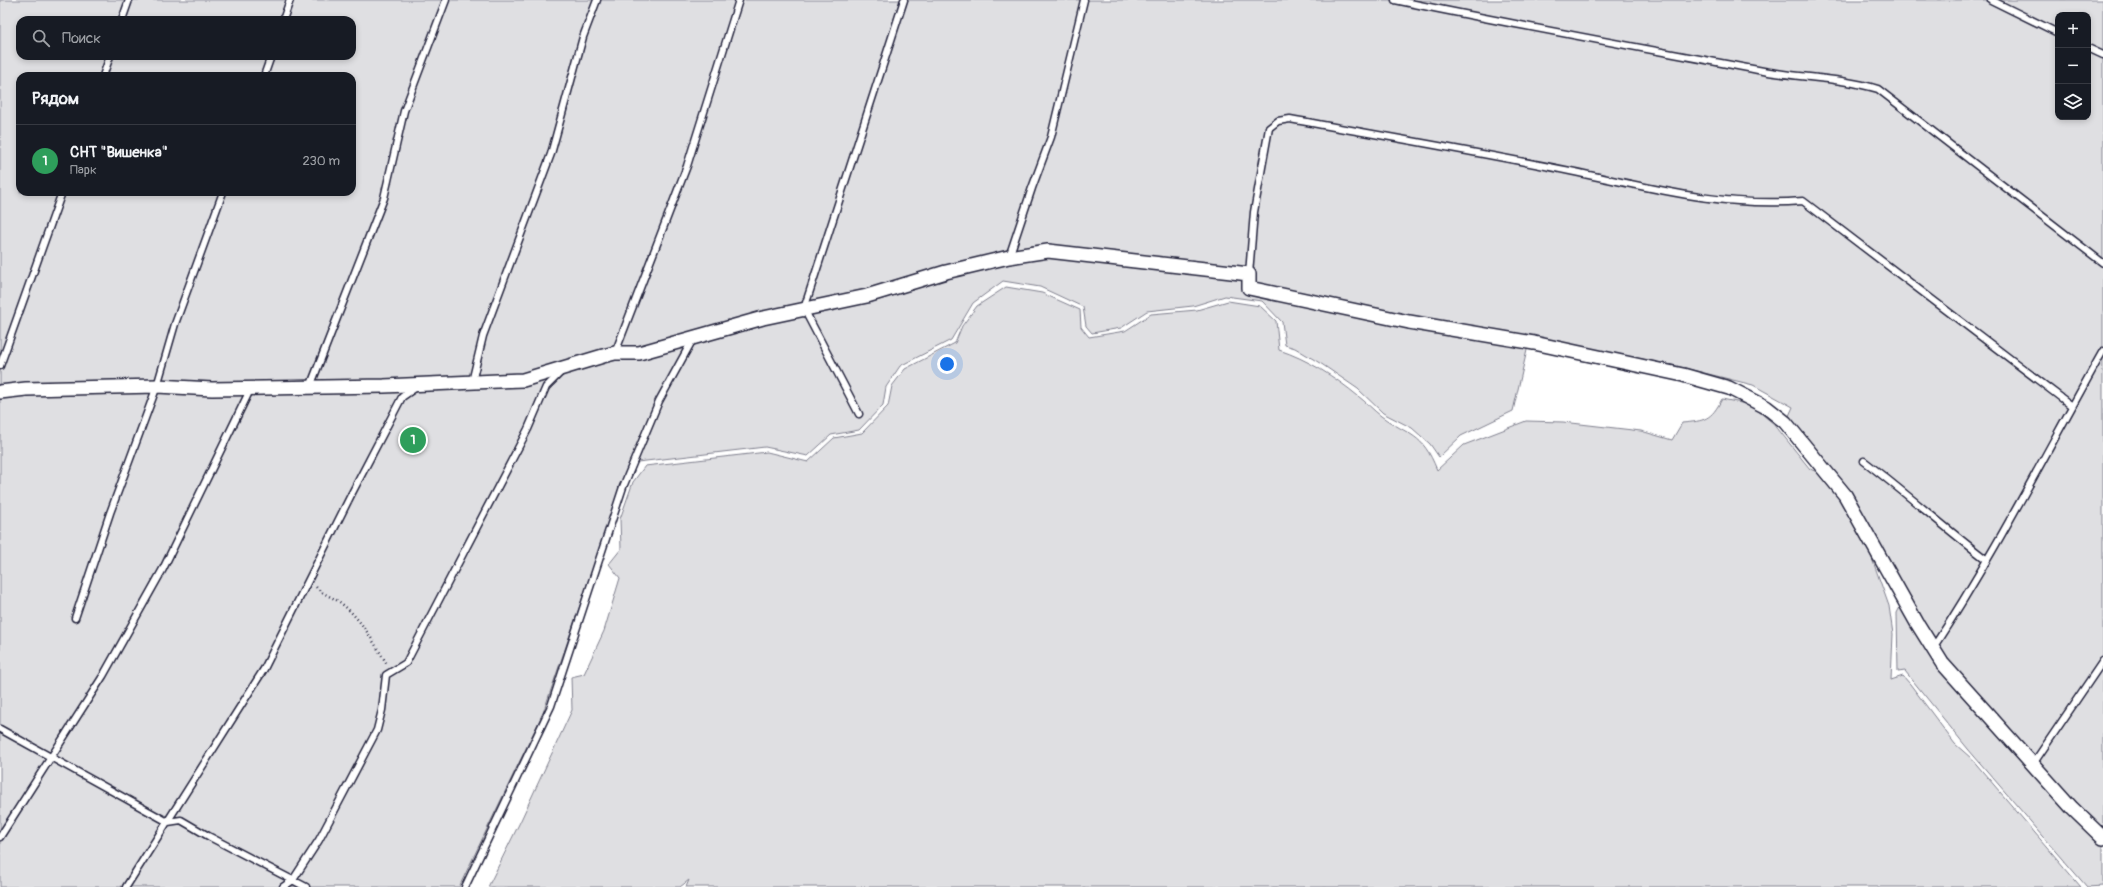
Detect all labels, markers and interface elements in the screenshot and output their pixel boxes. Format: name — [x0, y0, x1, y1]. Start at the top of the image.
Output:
map controls — [2055, 12, 2091, 120]
button: + — [2055, 12, 2091, 48]
search box — [16, 16, 356, 60]
icon: search — [30, 27, 52, 49]
text: Поиск — [62, 29, 101, 48]
button: − — [2055, 48, 2091, 84]
button: layers — [2055, 84, 2091, 120]
text: Рядом — [32, 88, 79, 109]
text: СНТ "Вишенка" — [70, 143, 168, 162]
text: 1 — [42, 153, 48, 169]
text: 230 m — [303, 153, 340, 169]
text: Парк — [70, 162, 97, 178]
your location — [937, 354, 957, 374]
pin: 1 — [400, 425, 426, 455]

